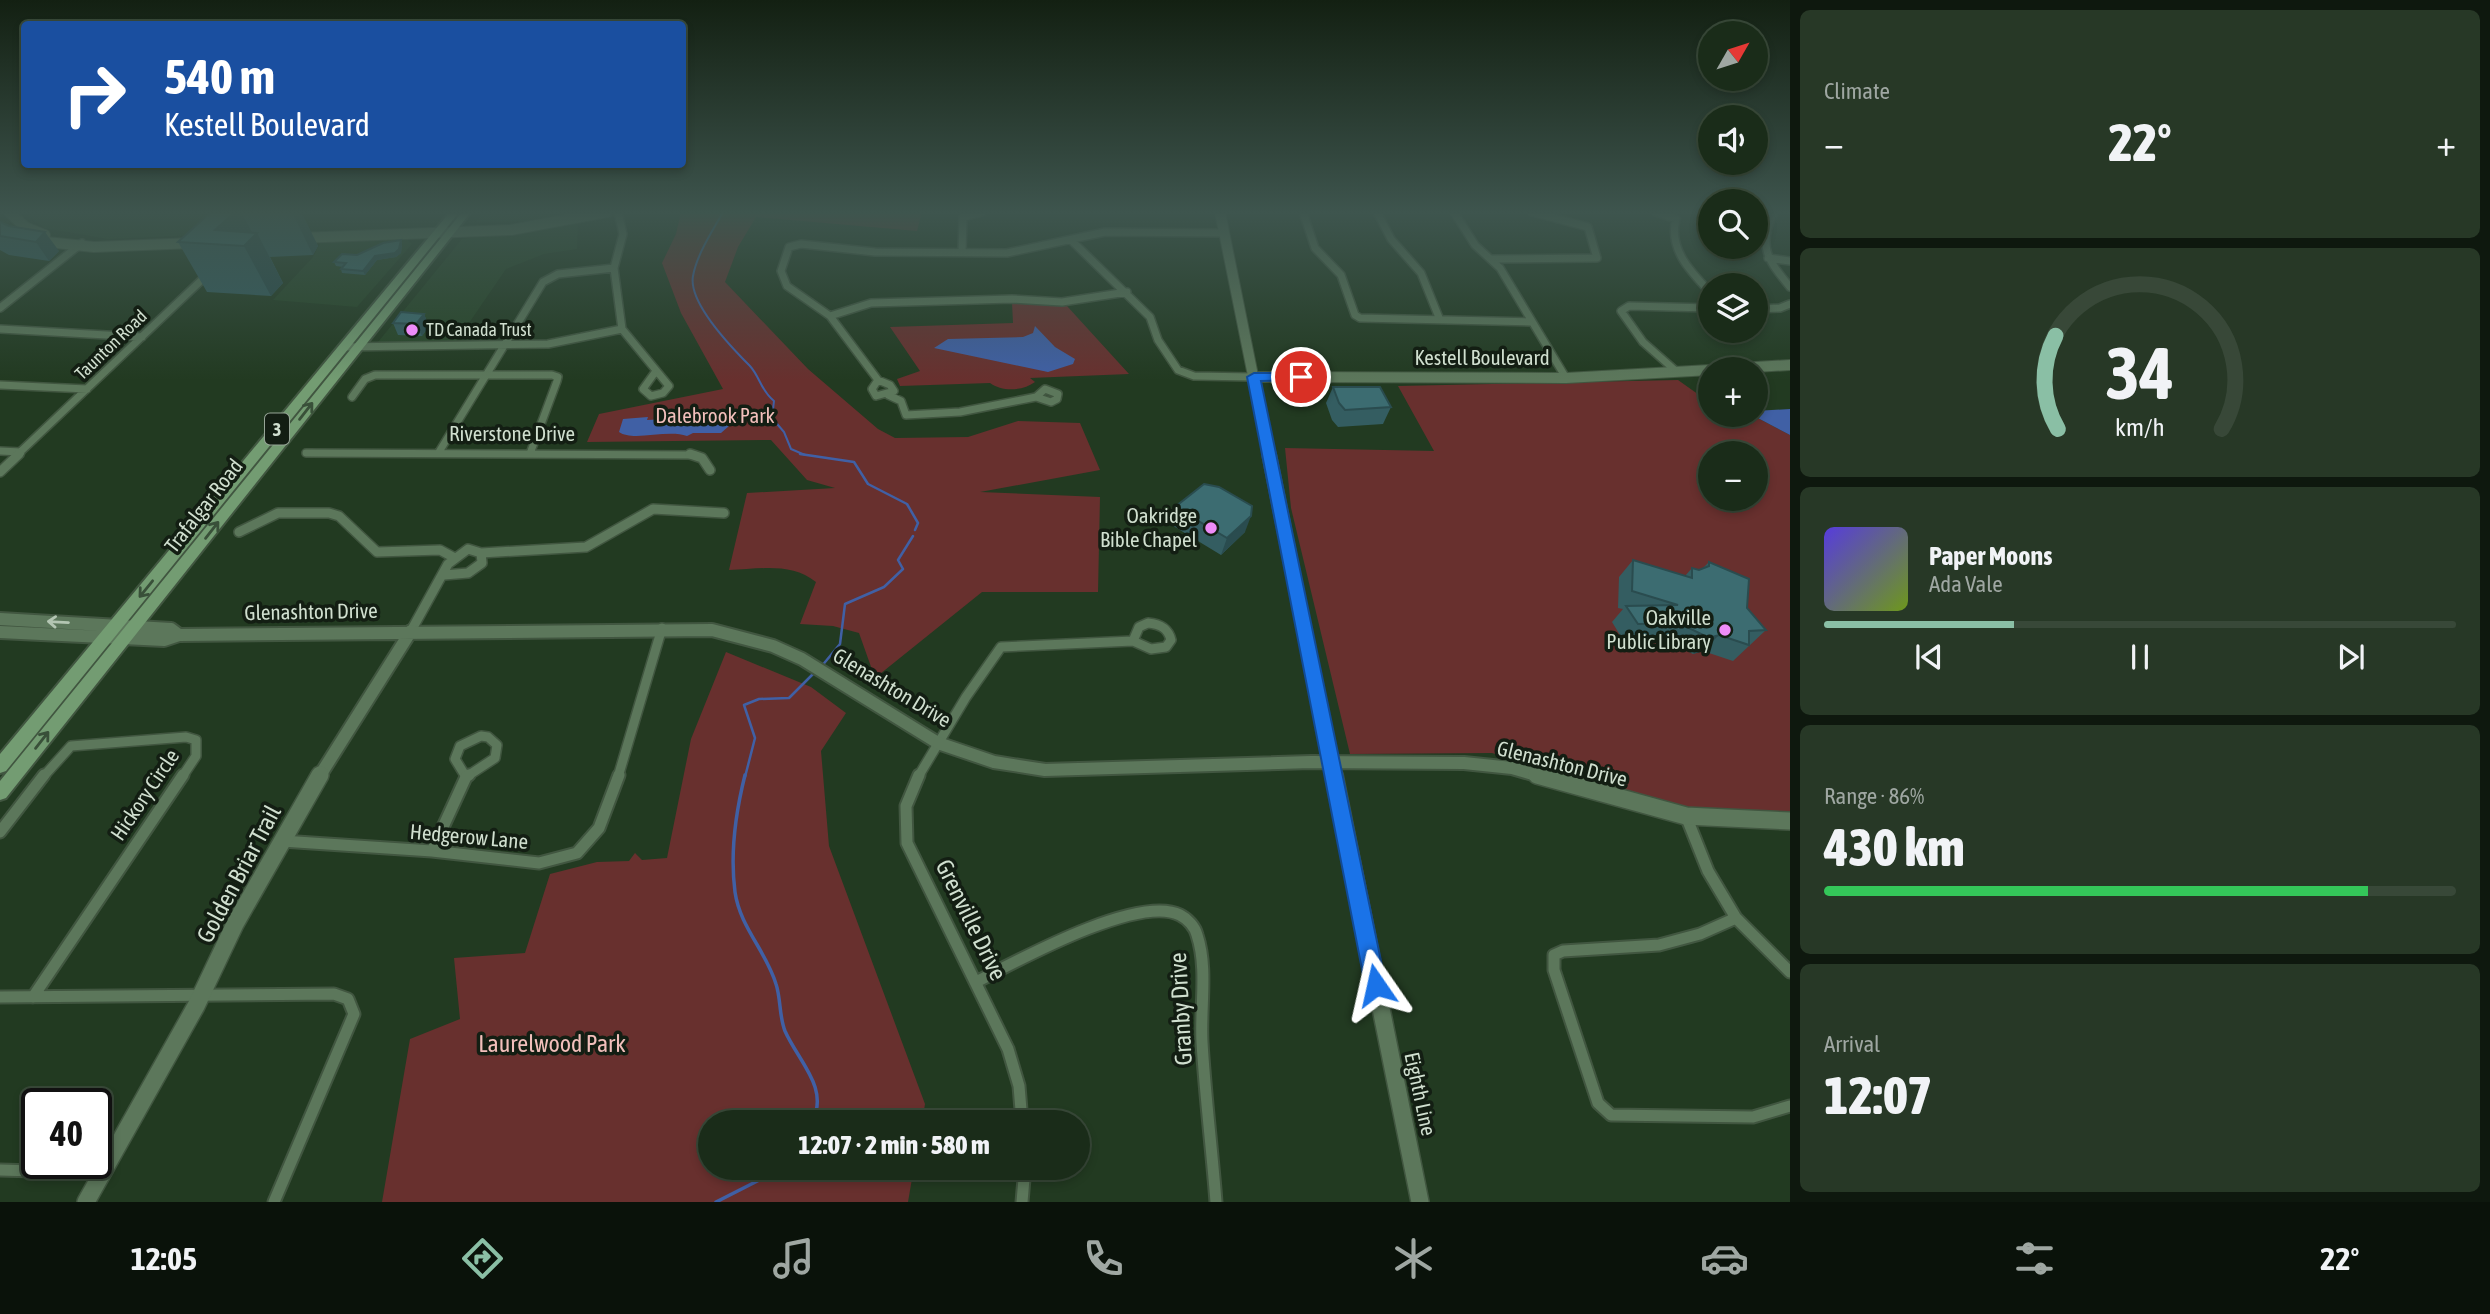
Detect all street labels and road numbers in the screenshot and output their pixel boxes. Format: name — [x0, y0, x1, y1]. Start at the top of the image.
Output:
street label: Taunton Road — [70, 305, 151, 384]
street label: Kestell Boulevard — [1414, 345, 1550, 369]
road number: 3 — [265, 414, 289, 444]
street label: Riverstone Drive — [449, 421, 575, 445]
street label: Trafalgar Road — [159, 454, 247, 557]
street label: Glenashton Drive — [244, 598, 378, 624]
street label: Glenashton Drive — [829, 643, 956, 732]
street label: Glenashton Drive — [1495, 735, 1630, 791]
street label: Hickory Circle — [105, 744, 183, 844]
street label: Golden Briar Trail — [191, 800, 286, 947]
street label: Hedgerow Lane — [409, 819, 529, 853]
street label: Grenville Drive — [931, 855, 1012, 985]
street label: Granby Drive — [1164, 952, 1197, 1066]
street label: Eighth Line — [1400, 1050, 1442, 1138]

